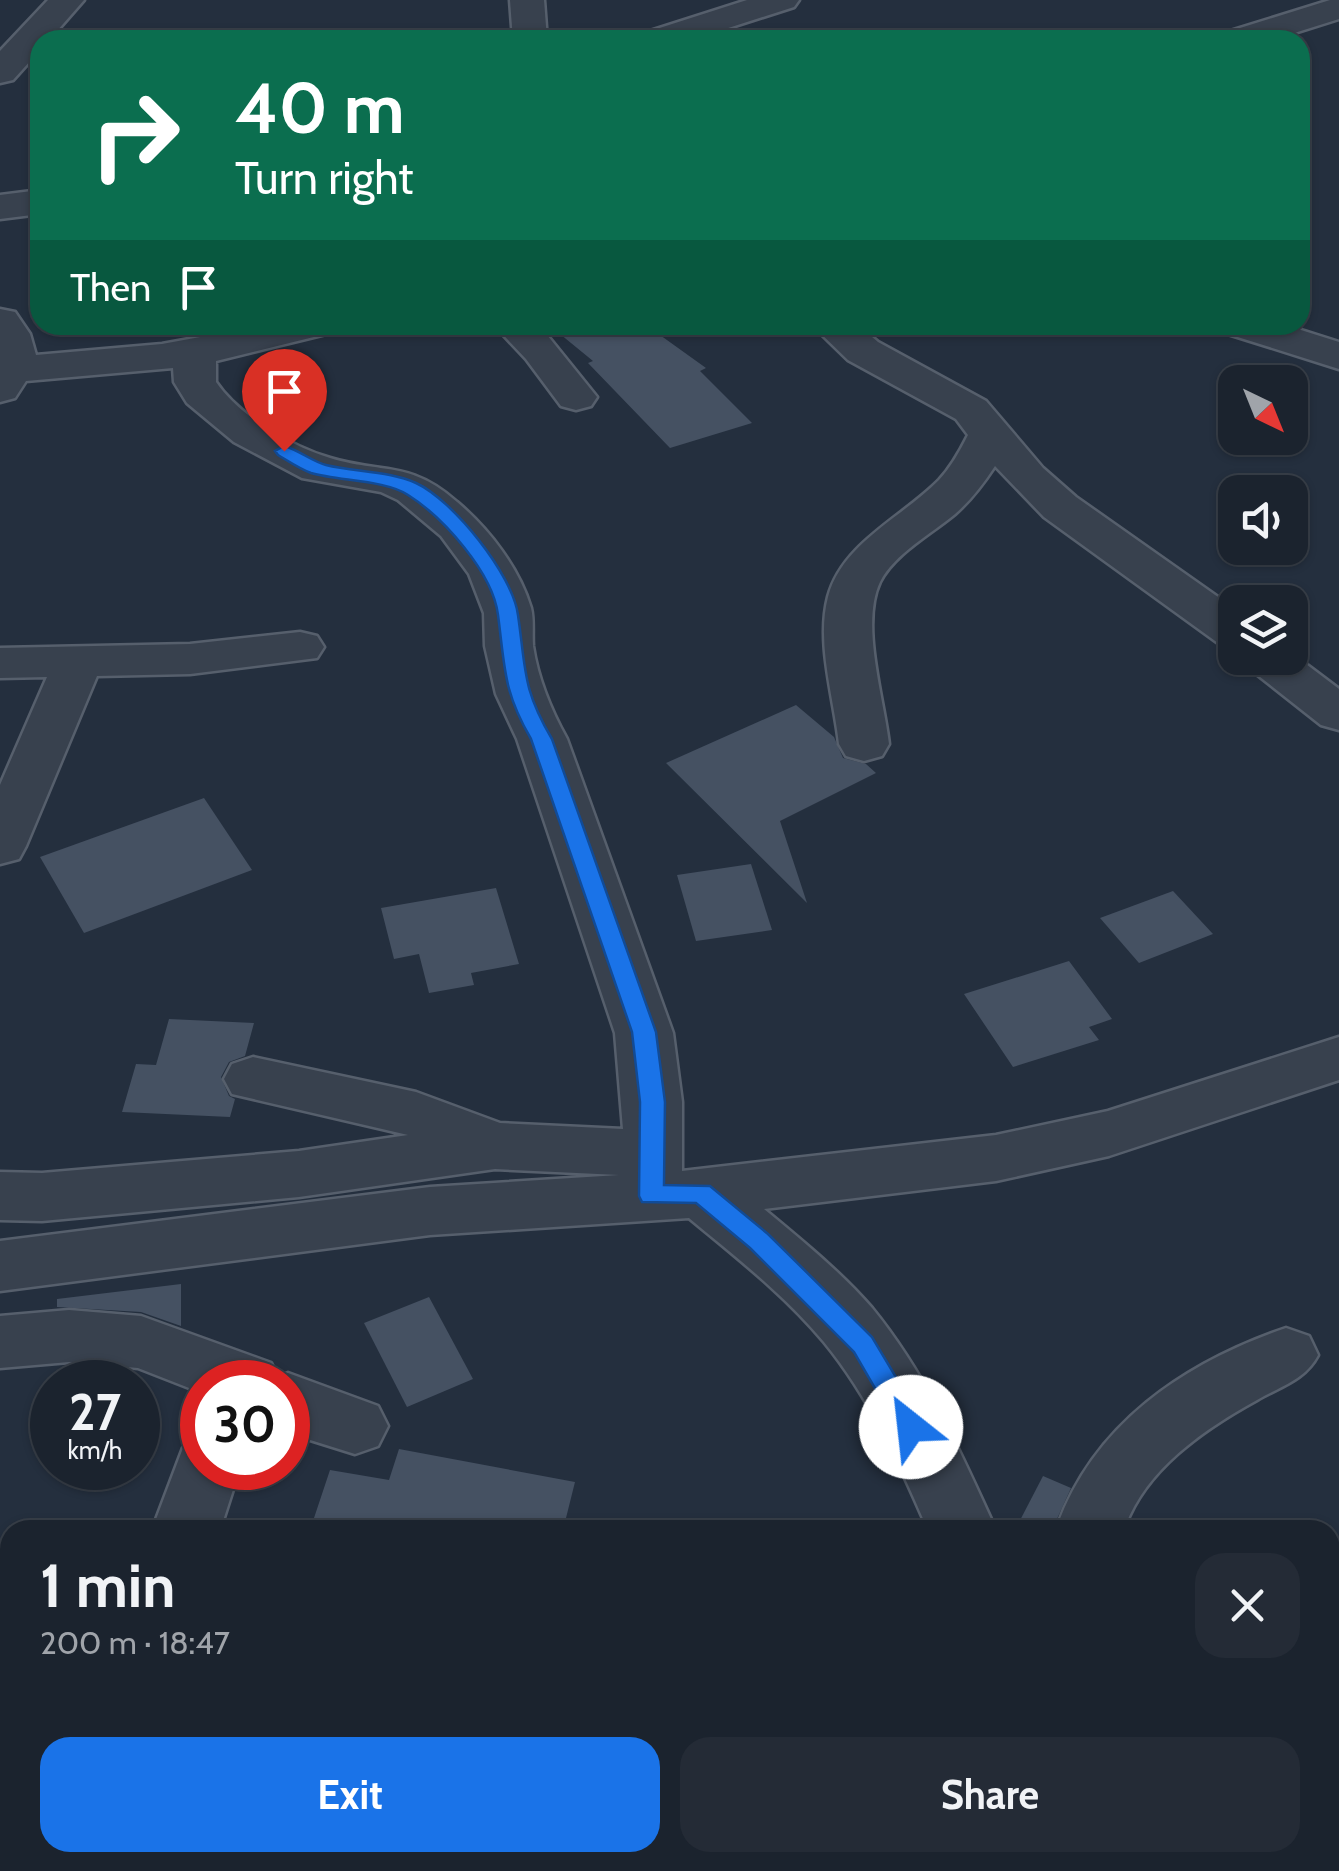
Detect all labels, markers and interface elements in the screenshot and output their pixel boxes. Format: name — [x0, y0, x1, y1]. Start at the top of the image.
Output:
text: 40 m — [235, 65, 404, 151]
icon: right — [70, 70, 200, 200]
text: Turn right — [235, 151, 414, 205]
icon: arrive — [171, 260, 226, 315]
text: Then — [70, 264, 151, 311]
pin — [242, 349, 327, 452]
icon: arrive — [257, 364, 312, 419]
north arrow — [1218, 365, 1308, 455]
map controls — [1218, 365, 1308, 675]
button: sound — [1218, 475, 1308, 565]
button: layers — [1218, 585, 1308, 675]
speed limit sign: 30 — [180, 1360, 310, 1490]
position arrow — [859, 1375, 963, 1479]
text: 27 — [69, 1382, 121, 1443]
text: km/h — [68, 1435, 122, 1465]
text: 1 min — [40, 1549, 175, 1622]
button: close — [1195, 1553, 1300, 1658]
text: 200 m · 18:47 — [40, 1623, 230, 1662]
button: Exit — [40, 1737, 660, 1852]
button: Share — [680, 1737, 1300, 1852]

